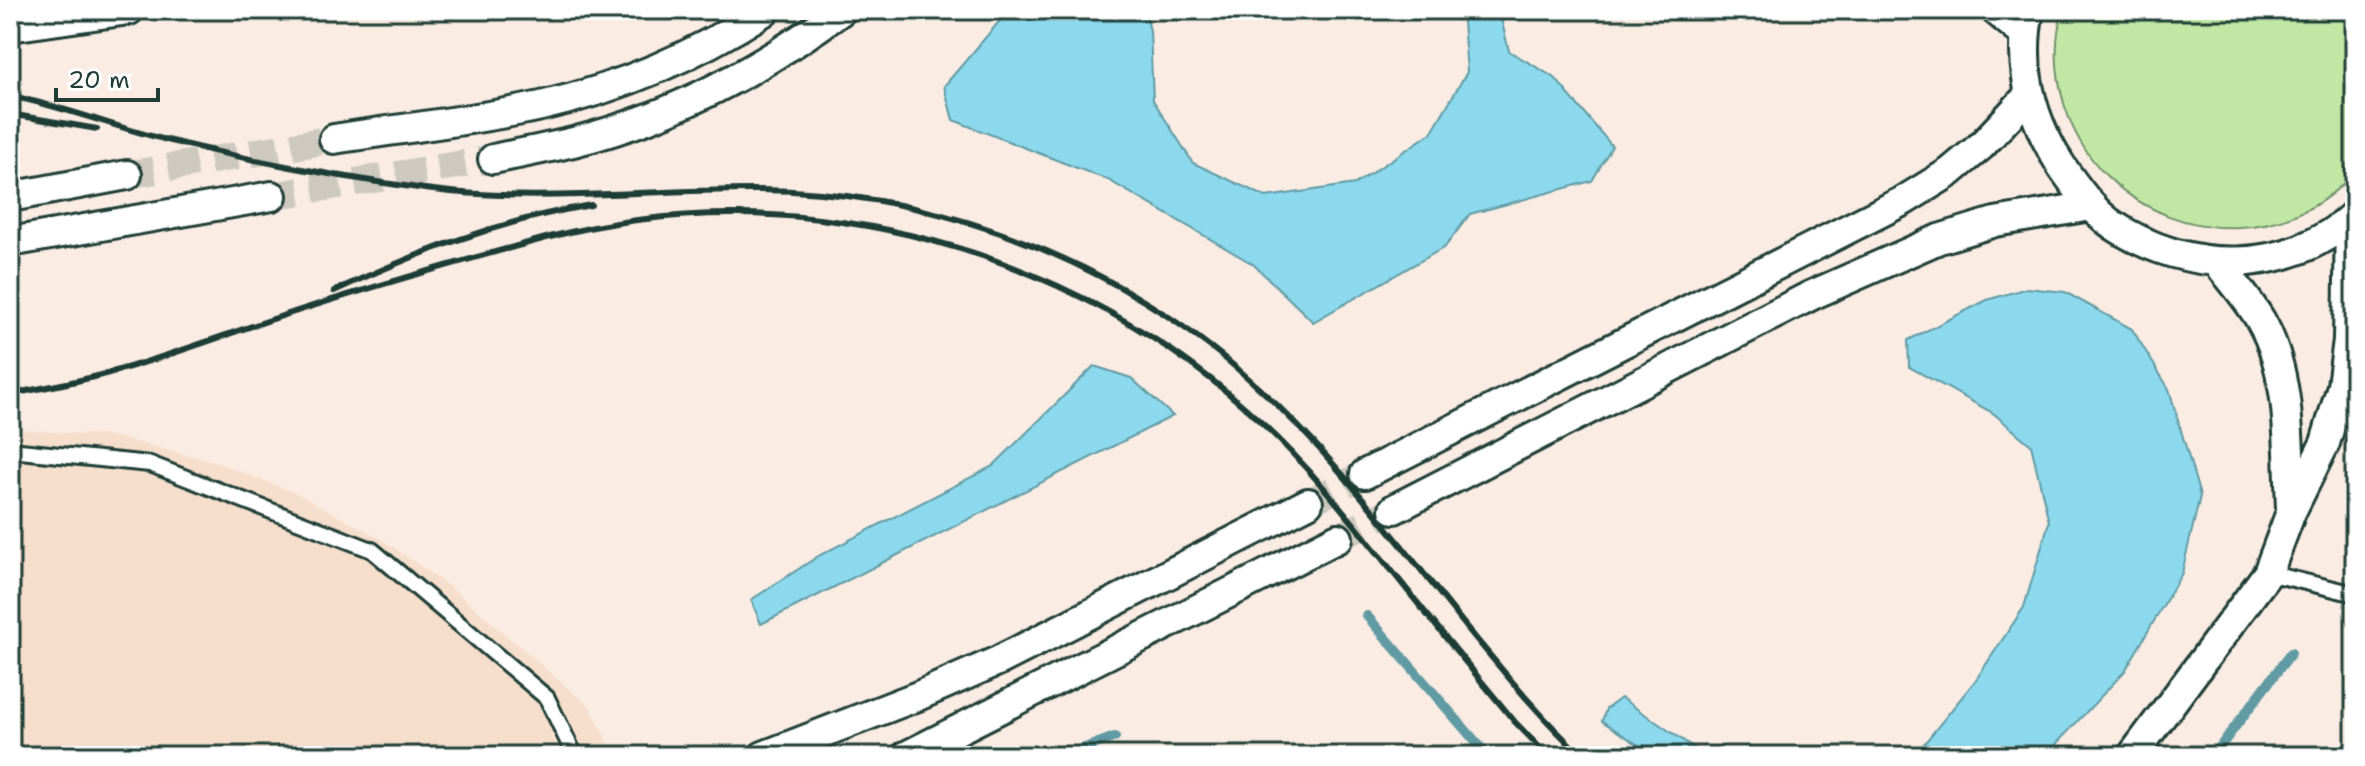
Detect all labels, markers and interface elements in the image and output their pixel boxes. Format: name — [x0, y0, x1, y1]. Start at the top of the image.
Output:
scale bar — [56, 52, 158, 102]
text: 20 m — [68, 64, 130, 96]

